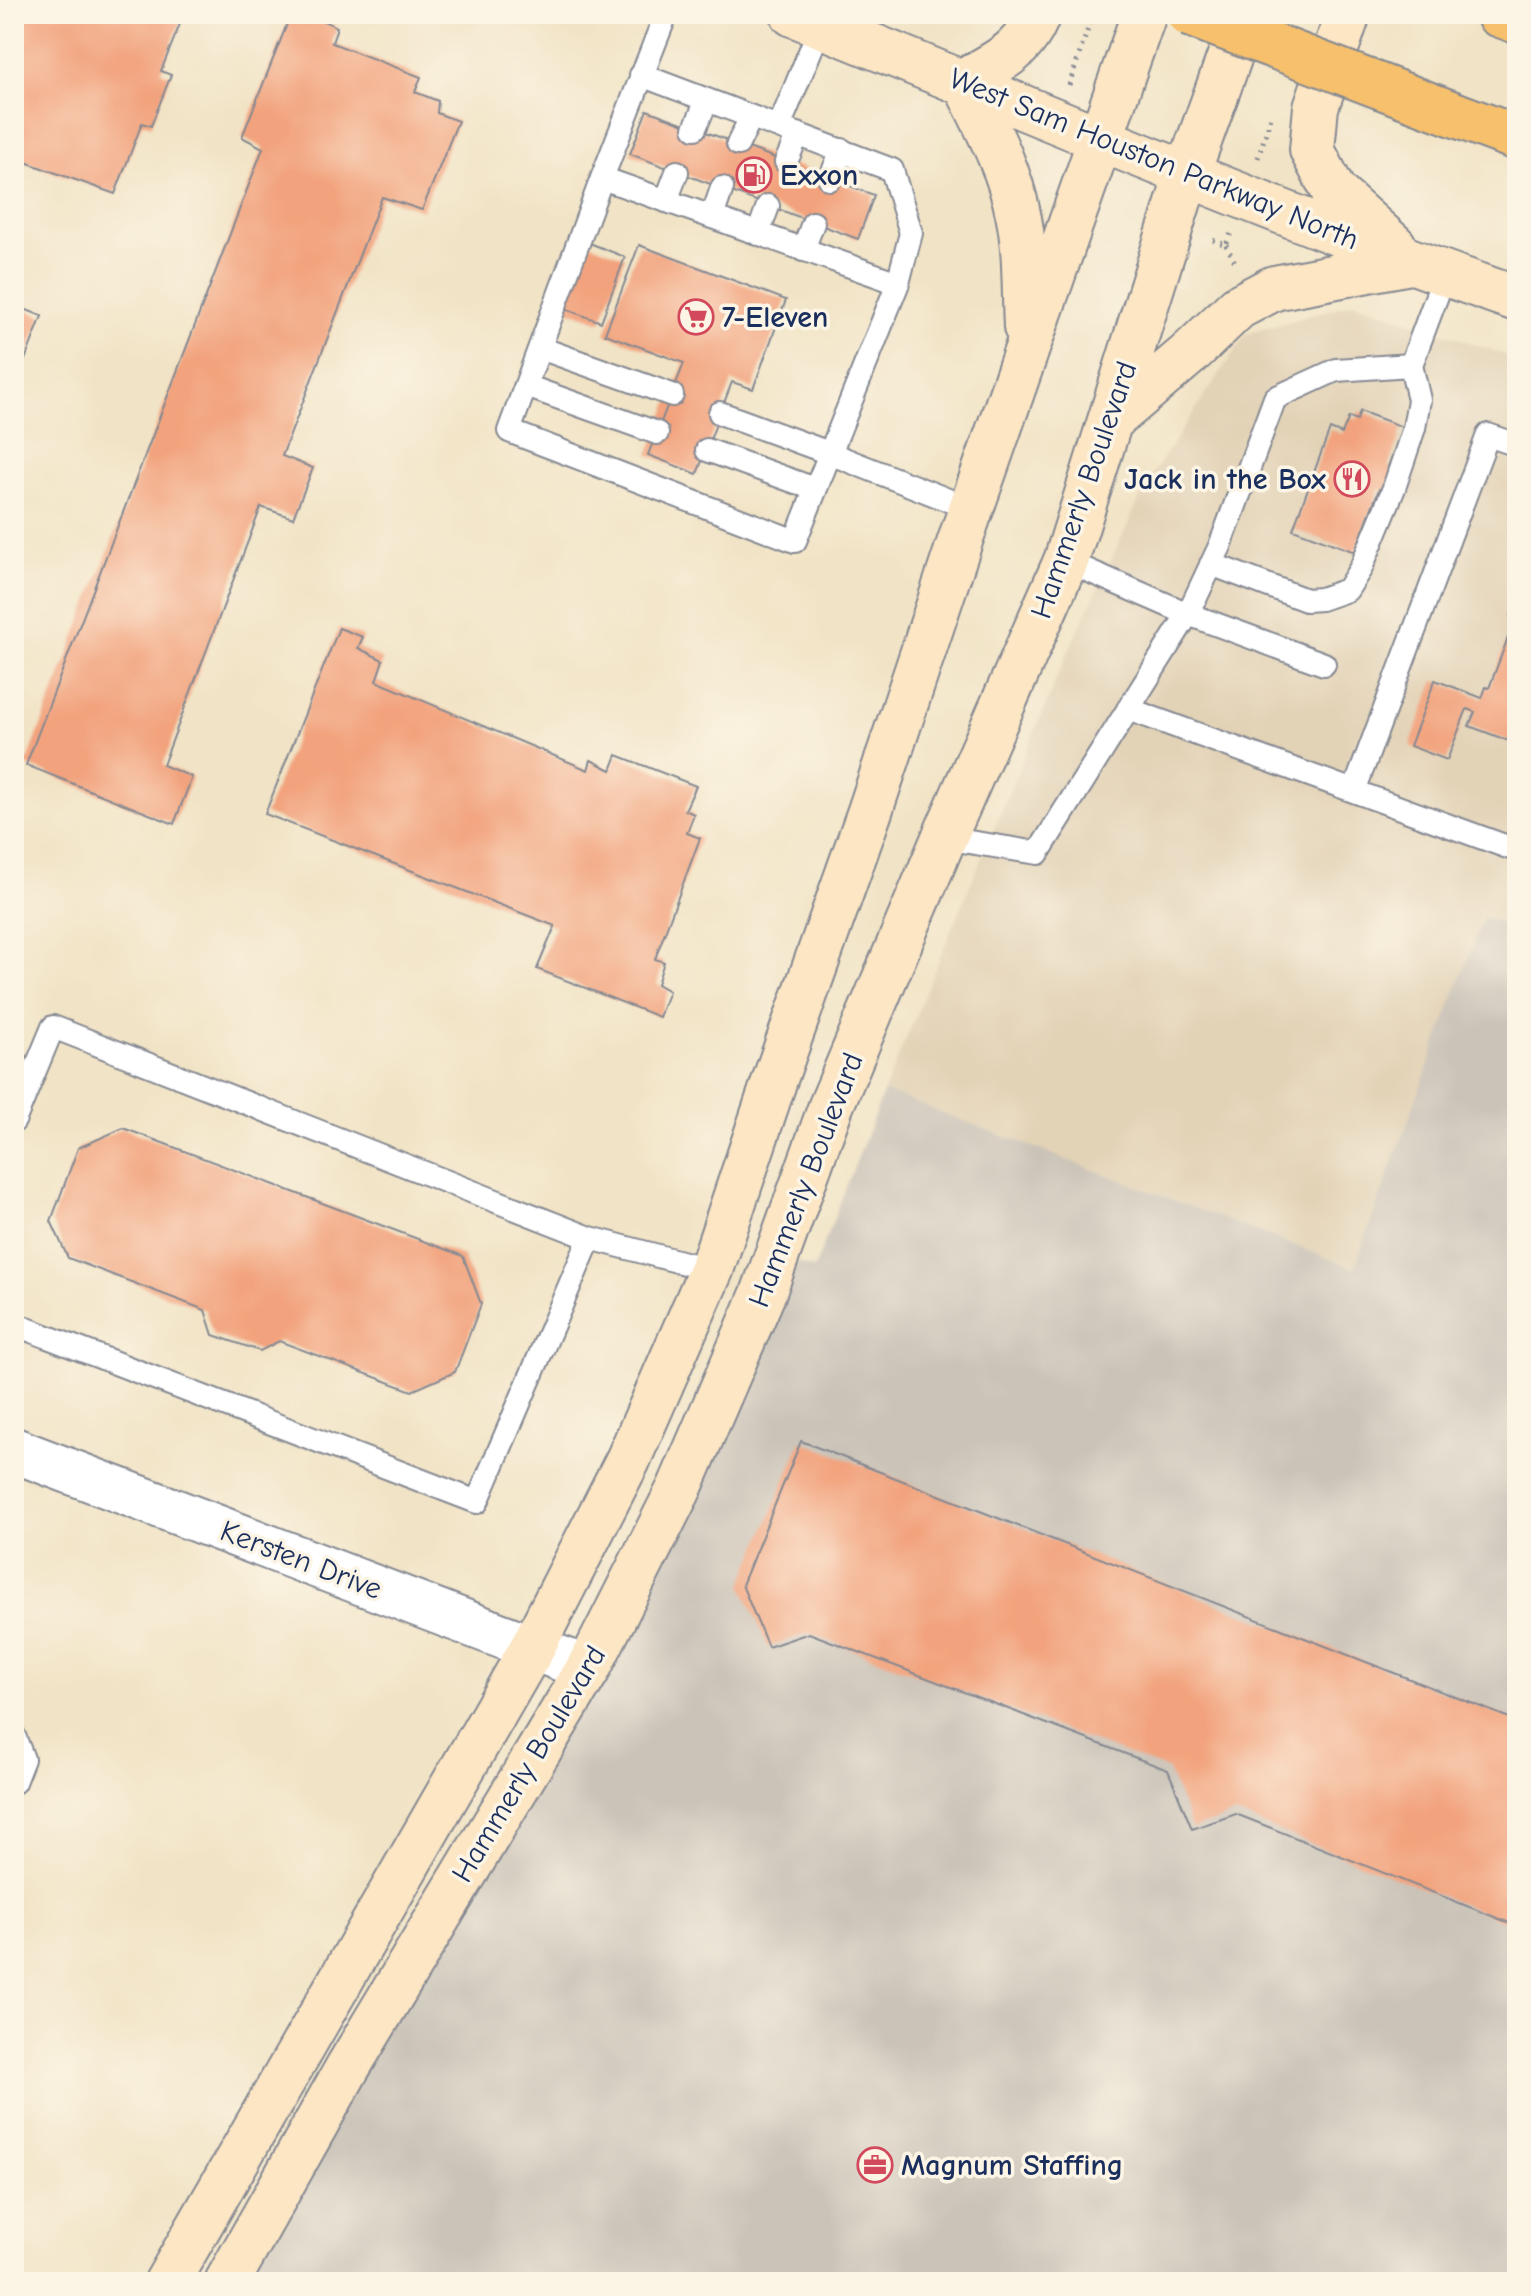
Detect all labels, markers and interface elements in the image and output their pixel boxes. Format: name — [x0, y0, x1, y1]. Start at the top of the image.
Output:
street label: West Sam Houston Parkway North — [944, 61, 1364, 257]
fuel station icon: Exxon — [735, 156, 773, 194]
place label: Exxon — [780, 158, 858, 193]
supermarket icon: 7-Eleven — [677, 298, 715, 336]
place label: 7-Eleven — [722, 300, 828, 335]
street label: Hammerly Boulevard — [1024, 357, 1144, 623]
restaurant icon: Jack in the Box — [1333, 460, 1371, 498]
place label: Jack in the Box — [1124, 462, 1326, 497]
street label: Hammerly Boulevard — [741, 1048, 871, 1312]
street label: Kersten Drive — [215, 1513, 387, 1607]
street label: Hammerly Boulevard — [445, 1639, 613, 1889]
office icon: Magnum Staffing — [856, 2146, 894, 2184]
place label: Magnum Staffing — [901, 2148, 1123, 2183]

